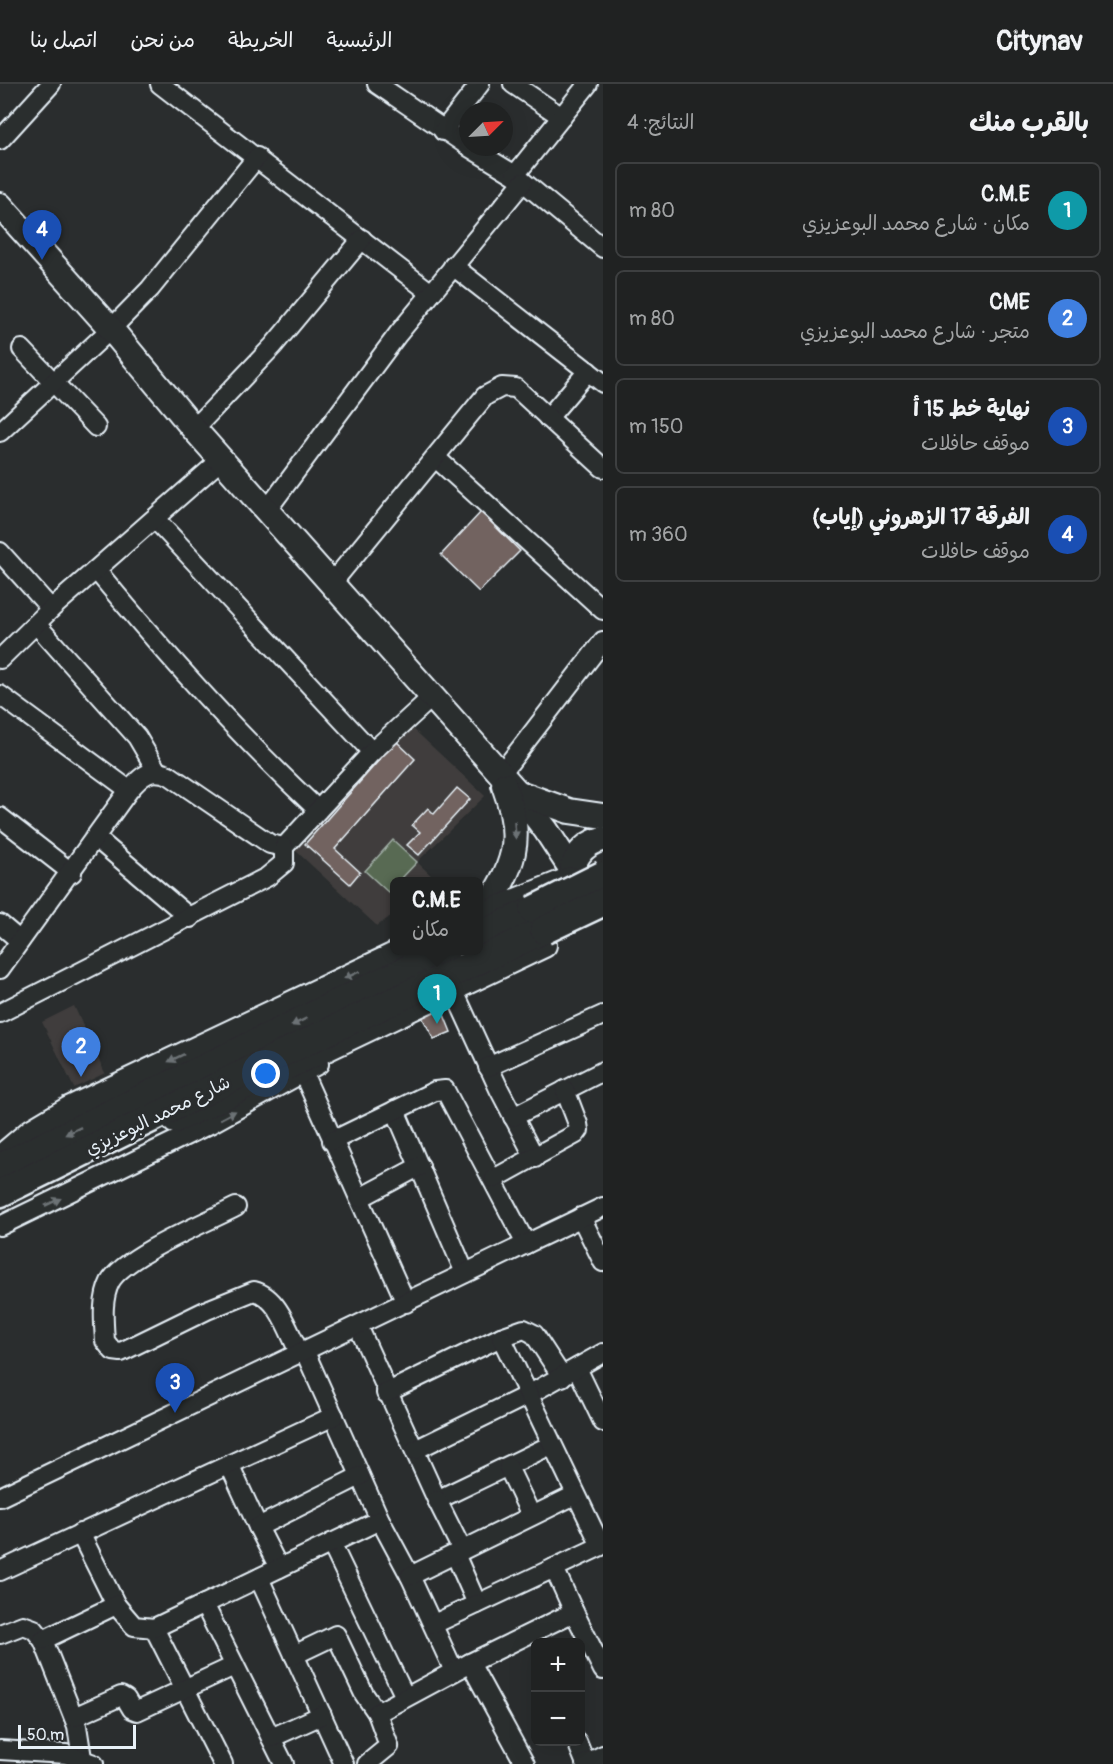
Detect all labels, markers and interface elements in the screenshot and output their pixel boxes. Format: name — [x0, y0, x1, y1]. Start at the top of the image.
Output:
text: Citynav — [996, 24, 1083, 59]
text: اتصل بنا — [30, 27, 97, 54]
text: من نحن — [130, 27, 195, 54]
text: الخريطة — [228, 27, 293, 54]
text: الرئيسية — [326, 27, 392, 54]
north arrow — [459, 102, 513, 156]
text: بالقرب منك — [969, 107, 1089, 139]
text: النتائج: 4 — [627, 110, 694, 135]
text: C.M.E — [981, 180, 1030, 208]
text: 80 m — [629, 198, 675, 223]
text: 1 — [1064, 198, 1071, 223]
pin: 4 — [22, 210, 62, 260]
text: مكان · شارع محمد البوعزيزي — [802, 211, 1030, 236]
text: CME — [989, 288, 1030, 316]
text: 80 m — [629, 306, 675, 331]
text: 2 — [1062, 306, 1073, 331]
text: متجر · شارع محمد البوعزيزي — [800, 319, 1030, 344]
text: نهاية خط 15 أ — [913, 395, 1030, 423]
text: 150 m — [629, 414, 683, 439]
text: 3 — [1062, 414, 1073, 439]
text: موقف حافلات — [921, 431, 1030, 456]
text: الفرقة 17 الزهروني (إياب) — [812, 503, 1030, 531]
text: 360 m — [629, 522, 688, 547]
text: 4 — [1062, 522, 1073, 547]
text: موقف حافلات — [921, 539, 1030, 564]
one-way arrow — [511, 821, 520, 840]
popup — [390, 877, 483, 955]
text: C.M.E — [412, 886, 461, 914]
text: مكان — [412, 917, 449, 942]
one-way arrow — [344, 971, 361, 980]
pin: 1 — [418, 974, 456, 1024]
one-way arrow — [291, 1017, 308, 1026]
pin: 2 — [62, 1028, 100, 1077]
one-way arrow — [167, 1053, 184, 1062]
your location — [251, 1059, 280, 1088]
street label: شارع محمد البوعزيزي — [82, 1071, 235, 1162]
one-way arrow — [219, 1110, 236, 1120]
one-way arrow — [65, 1126, 82, 1135]
one-way arrow — [45, 1197, 62, 1206]
pin: 3 — [156, 1364, 195, 1413]
map controls — [531, 1638, 585, 1746]
button: + — [531, 1638, 585, 1692]
button: − — [531, 1692, 585, 1746]
scale bar — [18, 1722, 136, 1750]
text: 50 m — [27, 1725, 64, 1745]

